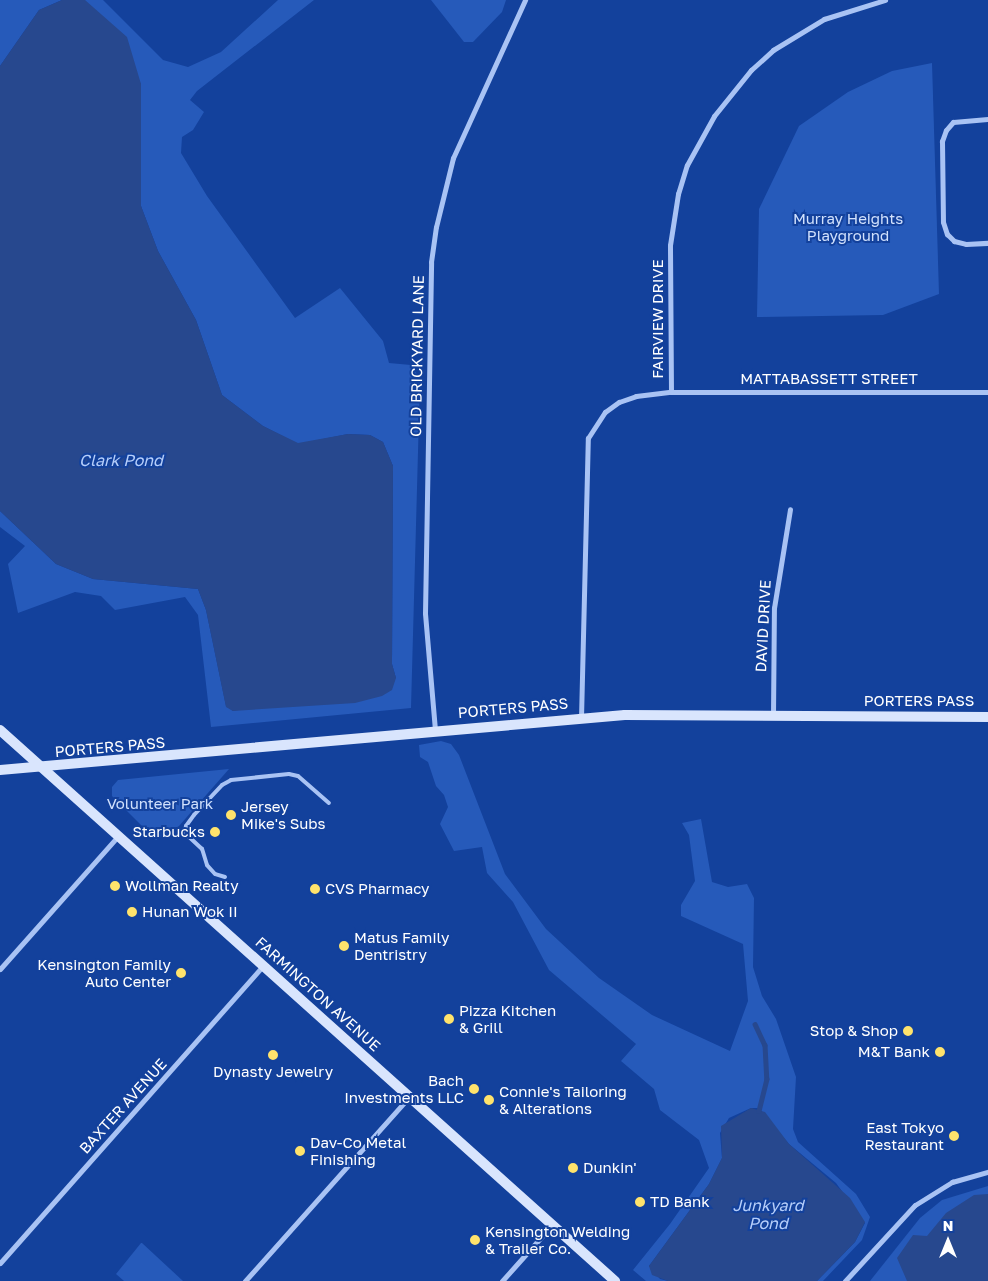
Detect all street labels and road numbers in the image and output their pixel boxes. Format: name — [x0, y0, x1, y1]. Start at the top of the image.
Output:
street label: FAIRVIEW DRIVE — [649, 259, 667, 379]
street label: OLD BRICKYARD LANE — [407, 275, 427, 437]
street label: MATTABASSETT STREET — [740, 370, 918, 388]
street label: DAVID DRIVE — [752, 579, 774, 673]
street label: PORTERS PASS — [864, 692, 974, 710]
street label: PORTERS PASS — [457, 694, 569, 722]
street label: PORTERS PASS — [54, 733, 166, 761]
street label: FARMINGTON AVENUE — [252, 933, 384, 1055]
street label: BAXTER AVENUE — [76, 1055, 170, 1157]

